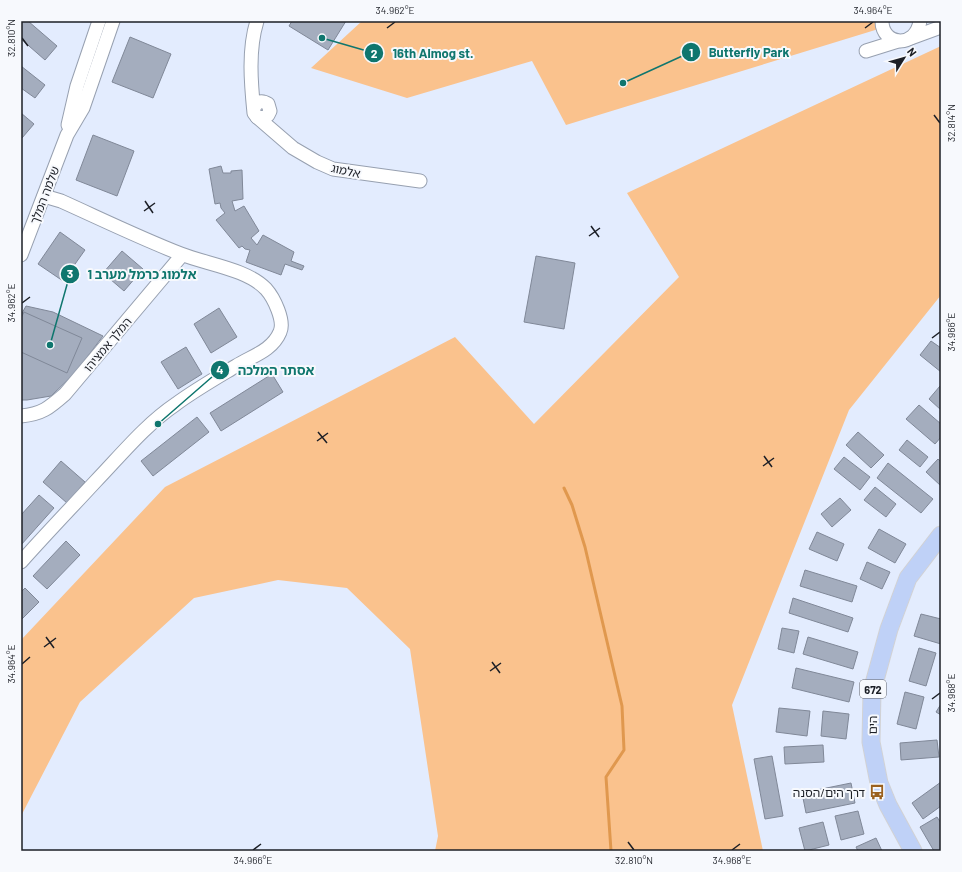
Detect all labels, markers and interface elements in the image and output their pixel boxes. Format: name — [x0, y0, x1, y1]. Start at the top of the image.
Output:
text: 34.962°E — [375, 4, 415, 16]
text: 34.964°E — [853, 4, 893, 16]
text: 32.810°N — [5, 19, 17, 57]
north arrow — [884, 38, 924, 78]
callout: Butterfly Park — [681, 40, 797, 65]
callout: 16th Almog st. — [364, 41, 481, 66]
text: Butterfly Park — [709, 44, 789, 60]
text: 16th Almog st. — [393, 45, 473, 61]
text: 1 — [689, 45, 693, 59]
text: N — [905, 45, 920, 59]
text: 2 — [371, 46, 378, 60]
text: 32.814°N — [945, 104, 957, 142]
street label: אלמוג — [330, 160, 362, 180]
street label: שלמה המלך — [27, 164, 61, 226]
callout: אלמוג כרמל מערב 1 — [60, 262, 205, 287]
text: 3 — [67, 266, 73, 280]
text: אלמוג כרמל מערב 1 — [88, 266, 197, 282]
text: 34.962°E — [5, 283, 17, 323]
text: 34.966°E — [945, 313, 957, 351]
street label: המלך אמציהו — [80, 314, 134, 374]
callout: אסתר המלכה — [210, 357, 323, 382]
text: 4 — [216, 362, 224, 376]
text: אסתר המלכה — [238, 362, 315, 378]
text: 34.964°E — [5, 644, 17, 684]
text: 34.968°E — [945, 674, 957, 712]
road number: 672 — [860, 680, 886, 698]
street label: הים — [865, 715, 879, 735]
bus stop icon: דרך הים/הסנה — [868, 783, 886, 801]
place label: דרך הים/הסנה — [793, 785, 865, 799]
text: 34.966°E — [234, 854, 272, 866]
text: 32.810°N — [615, 854, 653, 866]
text: 34.968°E — [713, 854, 751, 866]

